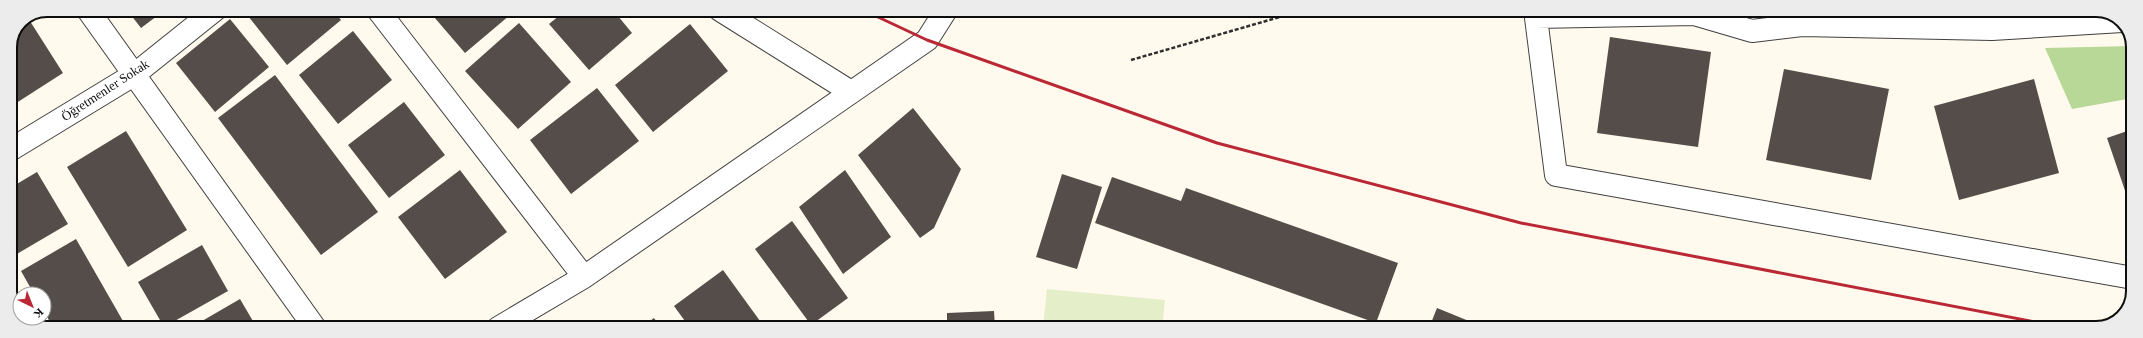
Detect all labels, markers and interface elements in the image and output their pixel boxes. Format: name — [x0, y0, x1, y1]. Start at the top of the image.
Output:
street label: Öğretmenler Sokak — [58, 56, 152, 124]
north arrow — [12, 286, 52, 326]
text: K — [31, 306, 46, 321]

